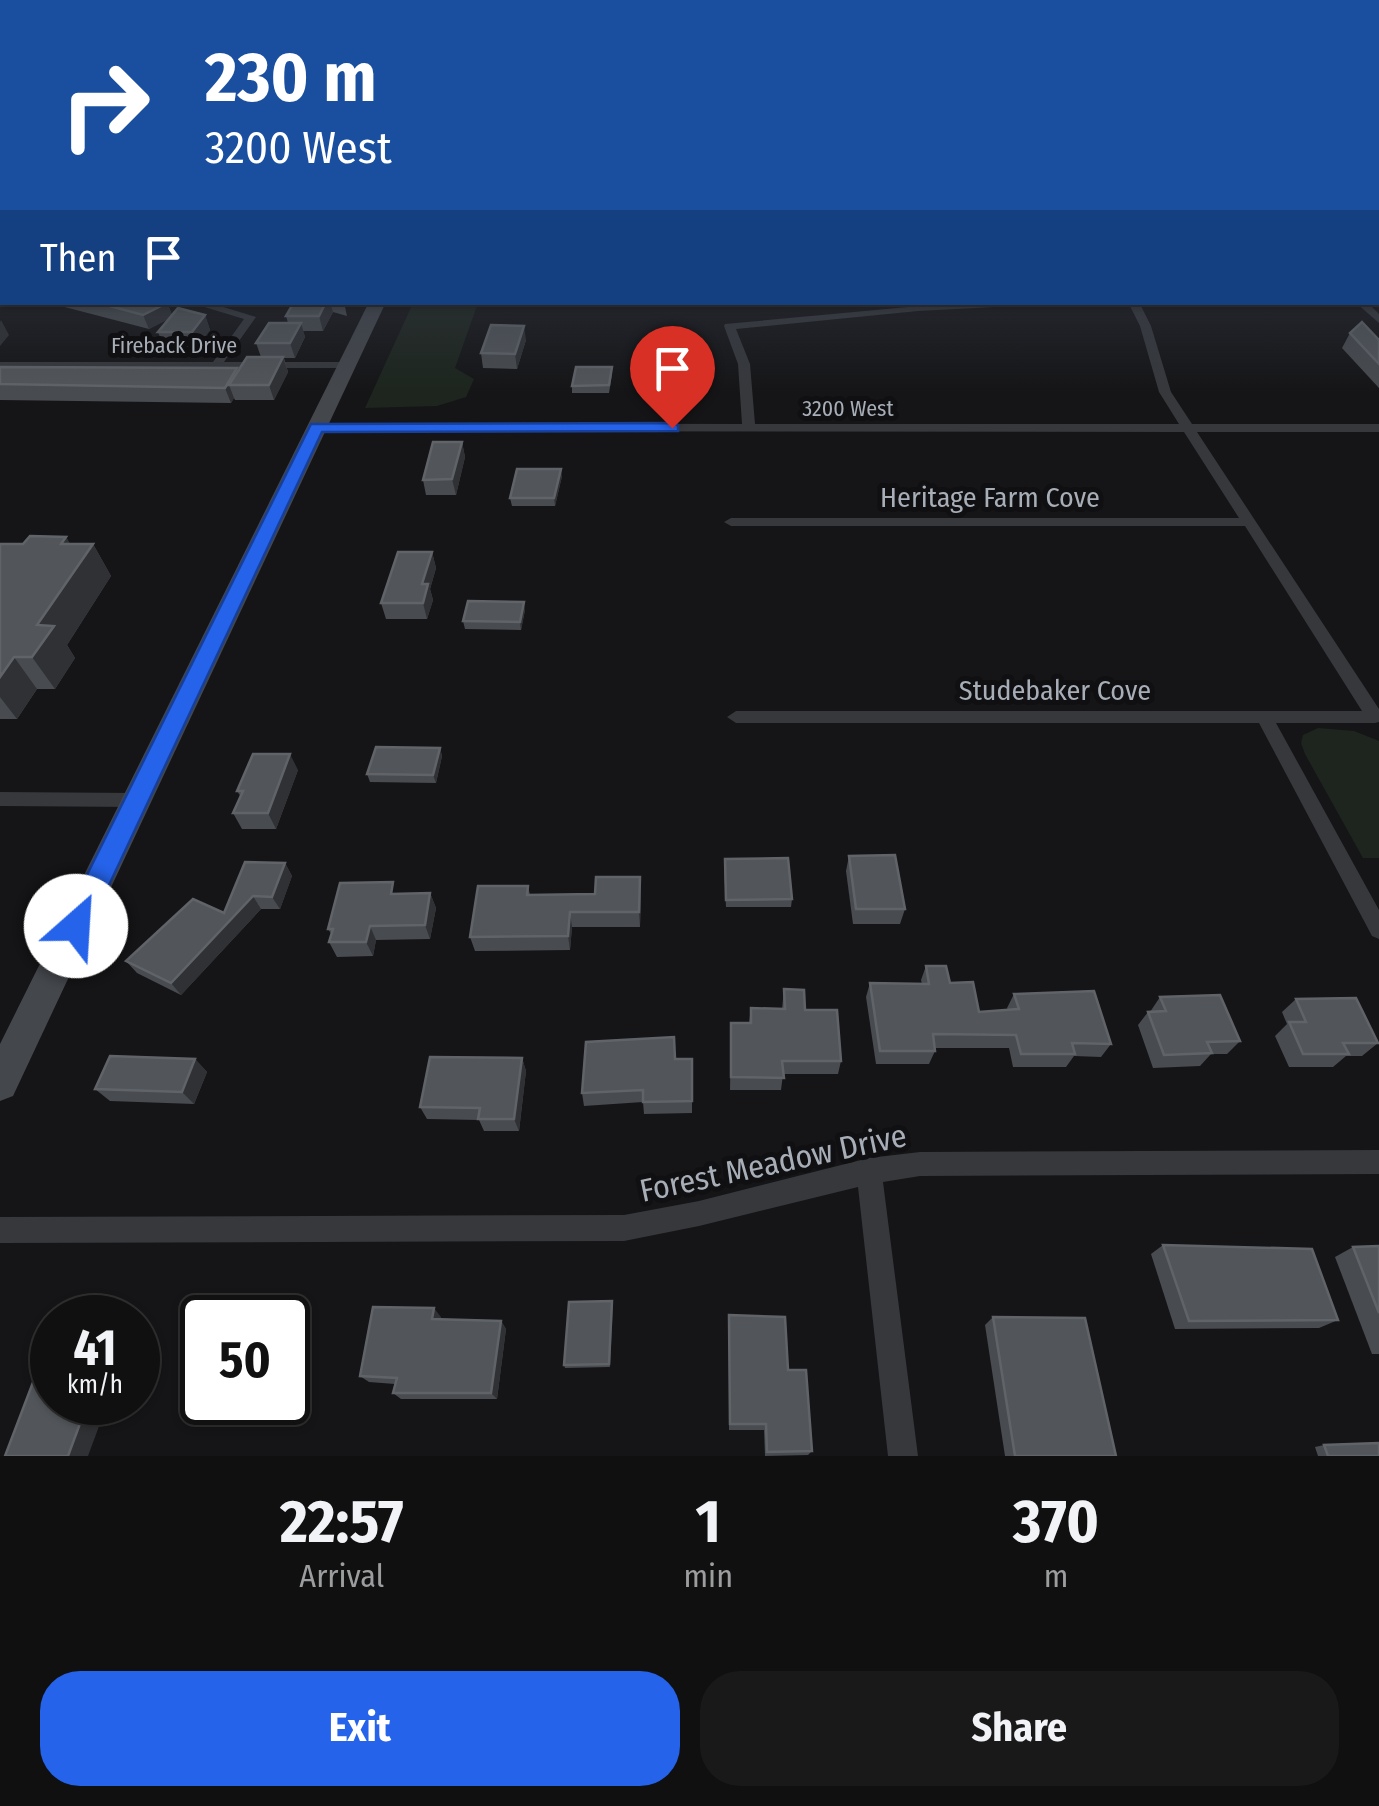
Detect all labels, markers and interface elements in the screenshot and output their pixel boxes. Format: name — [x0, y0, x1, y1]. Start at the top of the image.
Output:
text: 230 m — [205, 36, 377, 120]
icon: right — [40, 40, 170, 170]
text: 3200 West — [205, 121, 392, 175]
icon: arrive — [136, 230, 191, 285]
text: Then — [40, 235, 116, 281]
pin — [630, 326, 715, 429]
street label: Fireback Drive — [111, 332, 237, 359]
icon: arrive — [645, 341, 700, 396]
street label: 3200 West — [802, 395, 894, 422]
street label: Heritage Farm Cove — [880, 481, 1100, 514]
street label: Studebaker Cove — [959, 674, 1151, 707]
position arrow — [24, 874, 128, 978]
street label: Forest Meadow Drive — [636, 1116, 910, 1210]
speed limit sign: 50 — [180, 1295, 310, 1425]
text: 41 — [73, 1318, 117, 1378]
text: km/h — [67, 1370, 123, 1400]
text: 22:57 — [280, 1486, 403, 1558]
text: 1 — [696, 1486, 721, 1558]
text: 370 — [1013, 1486, 1099, 1558]
text: Arrival — [299, 1557, 384, 1595]
text: min — [683, 1557, 733, 1595]
text: m — [1044, 1557, 1068, 1595]
button: Exit — [40, 1671, 680, 1786]
button: Share — [700, 1671, 1339, 1786]

